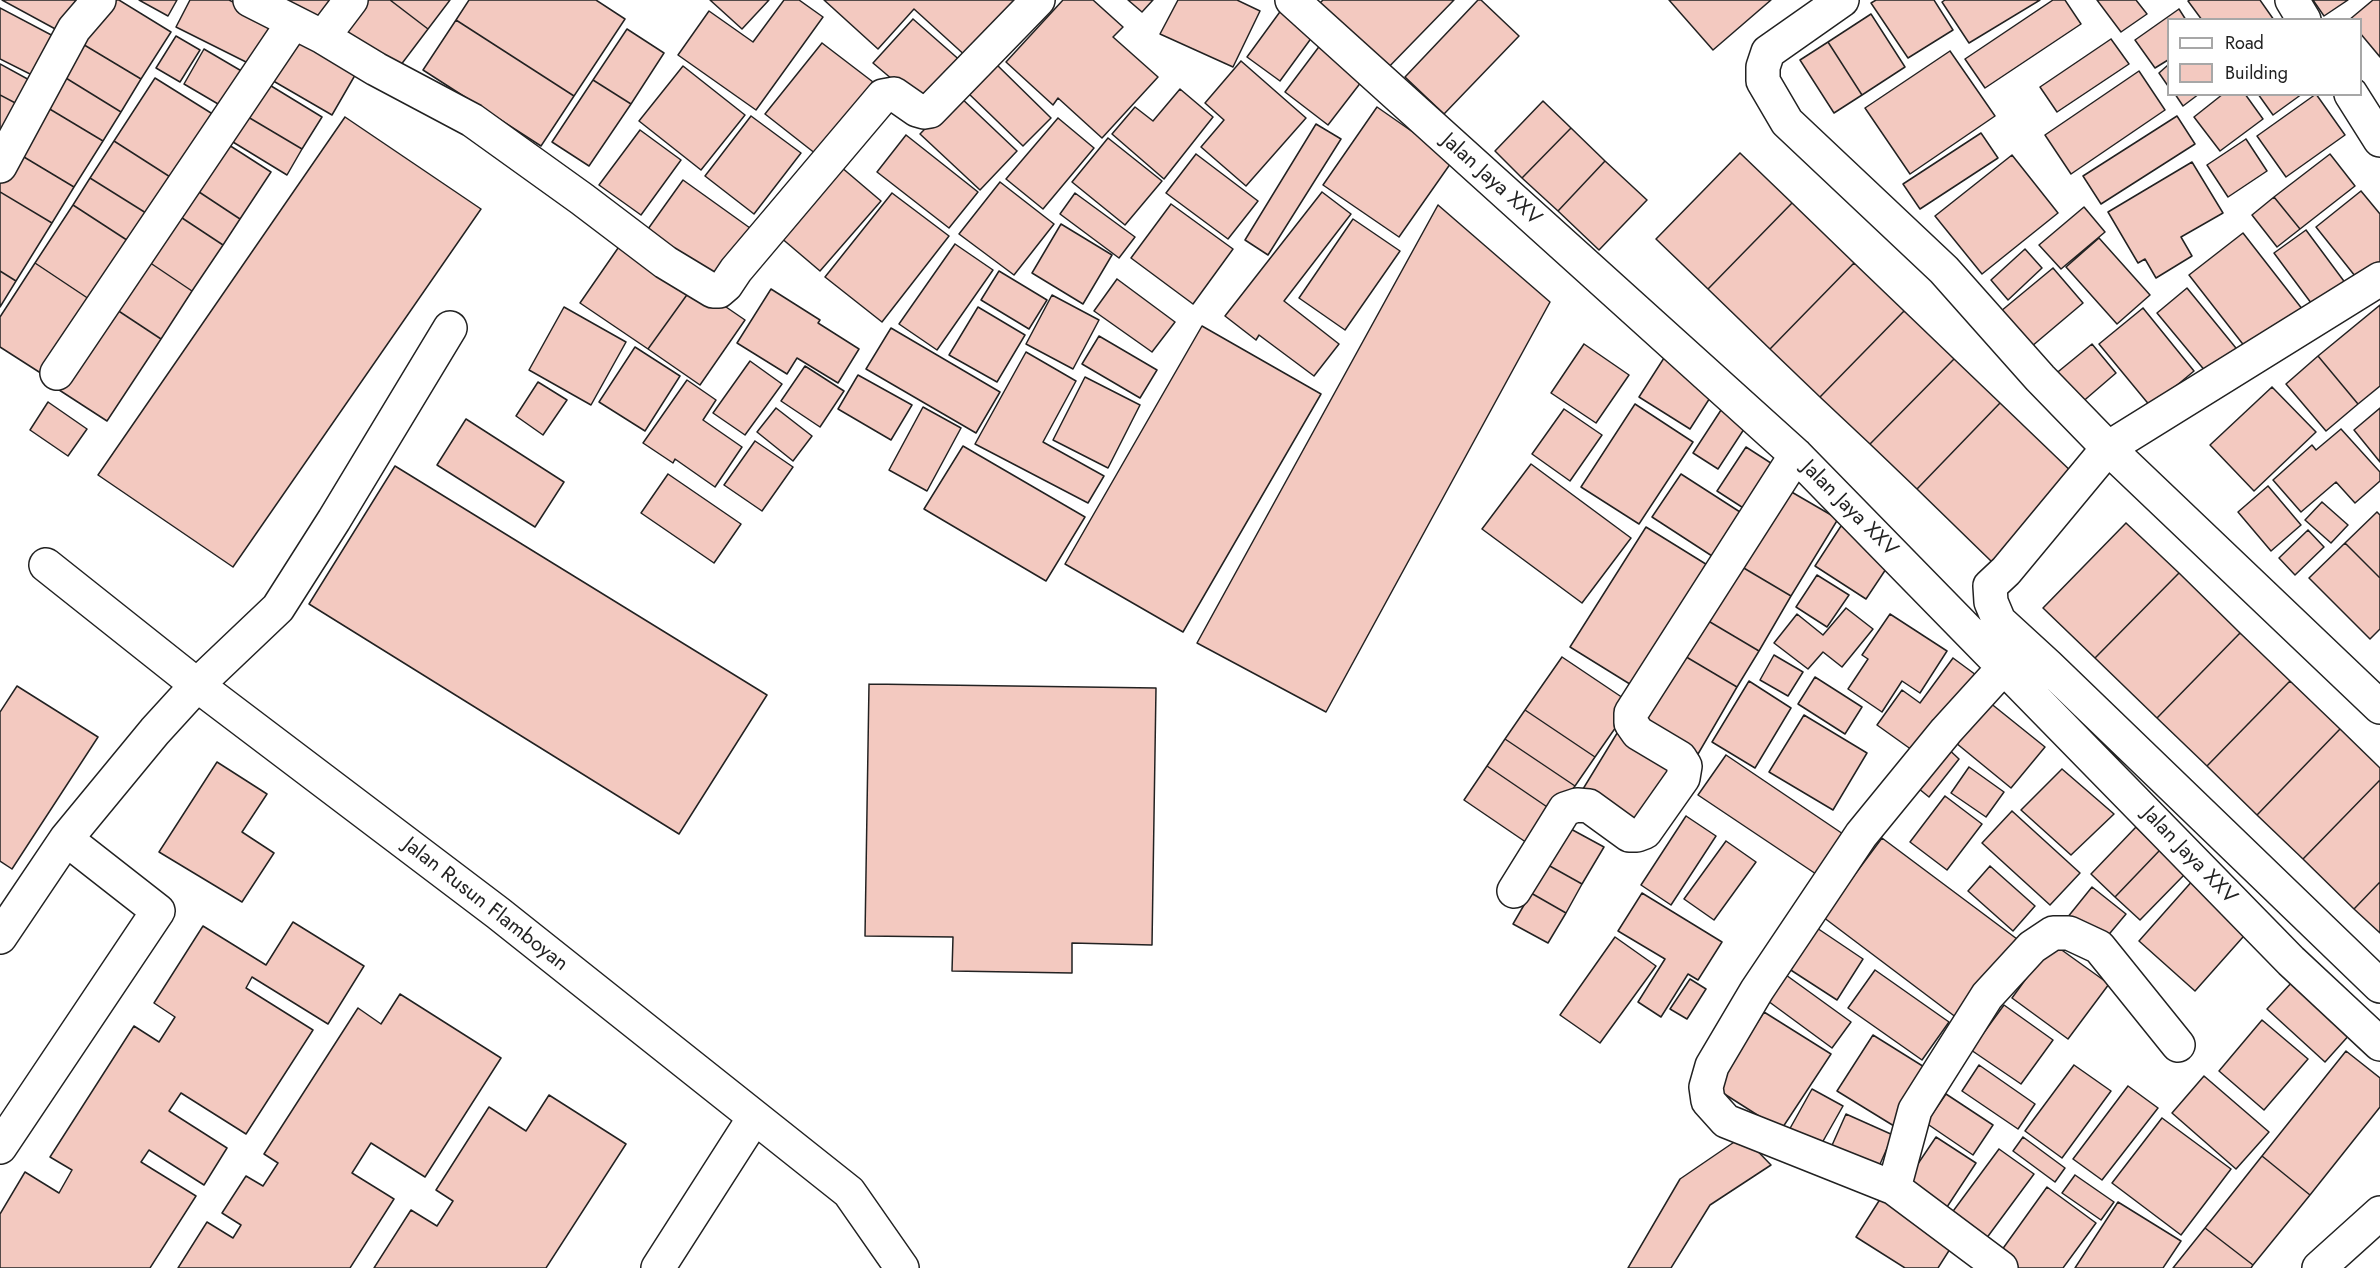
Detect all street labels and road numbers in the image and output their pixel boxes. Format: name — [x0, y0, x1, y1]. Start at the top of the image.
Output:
street label: Jalan Jaya XXV — [1436, 129, 1546, 231]
street label: Jalan Jaya XXV — [1796, 456, 1902, 562]
street label: Jalan Jaya XXV — [2136, 802, 2242, 910]
street label: Jalan Rusun Flamboyan — [398, 833, 572, 977]

